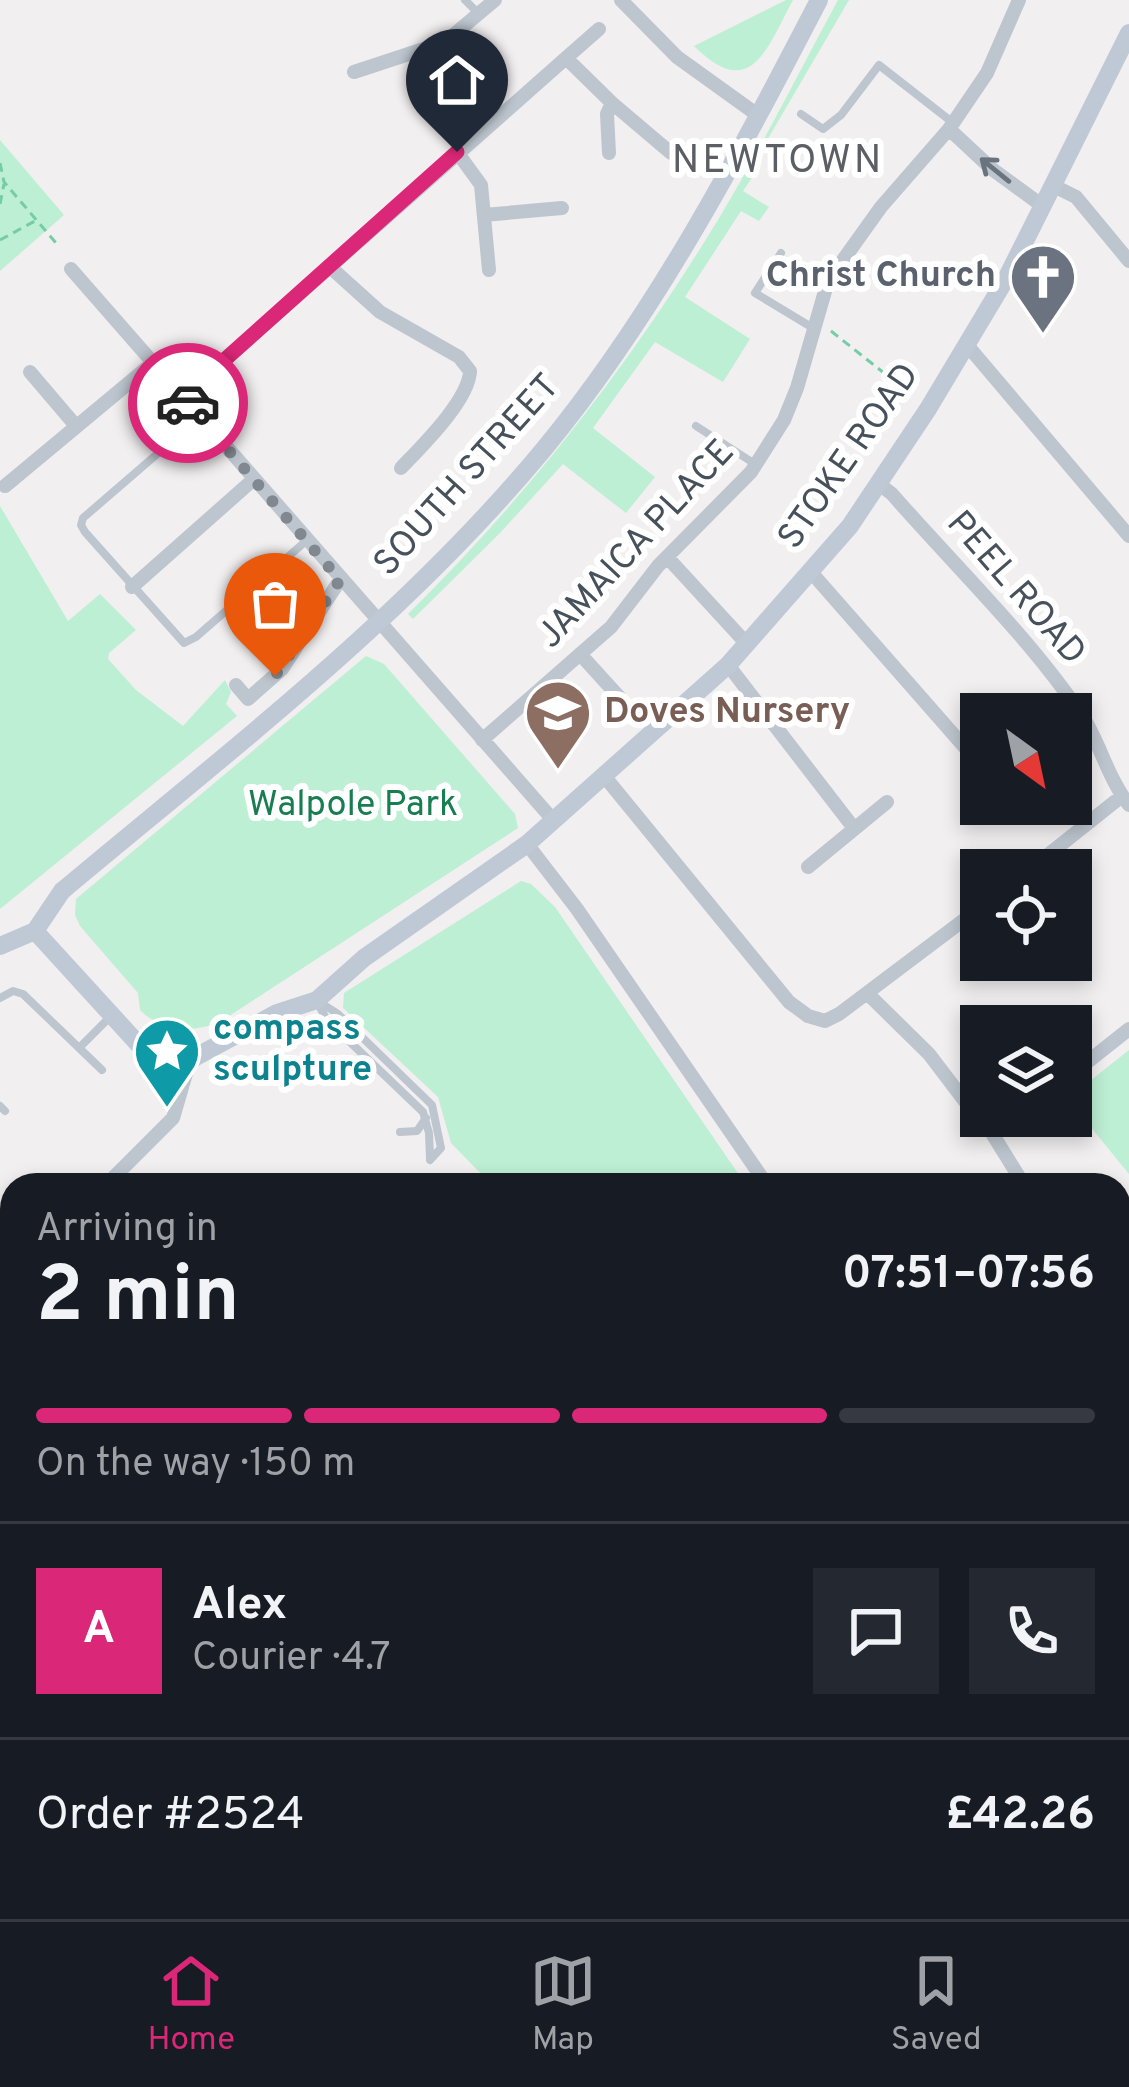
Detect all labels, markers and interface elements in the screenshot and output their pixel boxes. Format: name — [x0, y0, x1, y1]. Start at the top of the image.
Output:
pin — [406, 29, 508, 152]
icon: home — [424, 47, 490, 113]
district label: NEWTOWN — [672, 138, 884, 187]
one-way arrow — [980, 157, 1011, 184]
church icon: Christ Church — [1008, 242, 1078, 336]
place label: Christ Church — [766, 254, 996, 300]
courier — [128, 343, 248, 463]
street label: STOKE ROAD — [769, 355, 931, 559]
street label: SOUTH STREET — [365, 365, 571, 587]
icon: car — [155, 370, 221, 436]
street label: JAMAICA PLACE — [528, 431, 746, 659]
street label: PEEL ROAD — [935, 502, 1095, 676]
pin — [224, 553, 326, 676]
icon: bag — [242, 571, 308, 637]
school or university icon: Doves Nursery — [523, 678, 593, 772]
place label: Doves Nursery — [604, 690, 850, 736]
north arrow — [960, 693, 1092, 825]
map controls — [960, 693, 1092, 1137]
park label: Walpole Park — [248, 783, 458, 829]
button: locate — [960, 849, 1092, 981]
button: layers — [960, 1005, 1092, 1137]
place label: compass sculpture — [213, 1007, 372, 1094]
place icon: compass sculpture — [132, 1016, 202, 1110]
text: Arriving in — [36, 1206, 218, 1255]
text: 07:51–07:56 — [842, 1247, 1095, 1304]
text: 2 min — [36, 1250, 240, 1349]
text: On the way · 150 m — [36, 1441, 355, 1490]
button: chat — [813, 1568, 939, 1694]
button: phone — [969, 1568, 1095, 1694]
text: Alex — [192, 1578, 287, 1635]
text: A — [83, 1602, 115, 1659]
text: Courier · 4.7 — [192, 1635, 391, 1684]
text: Order #2524 — [36, 1788, 304, 1845]
text: £42.26 — [945, 1788, 1095, 1845]
tab: Home — [147, 1948, 235, 2062]
tab: Map — [530, 1948, 596, 2062]
tab: Saved — [891, 1948, 982, 2062]

